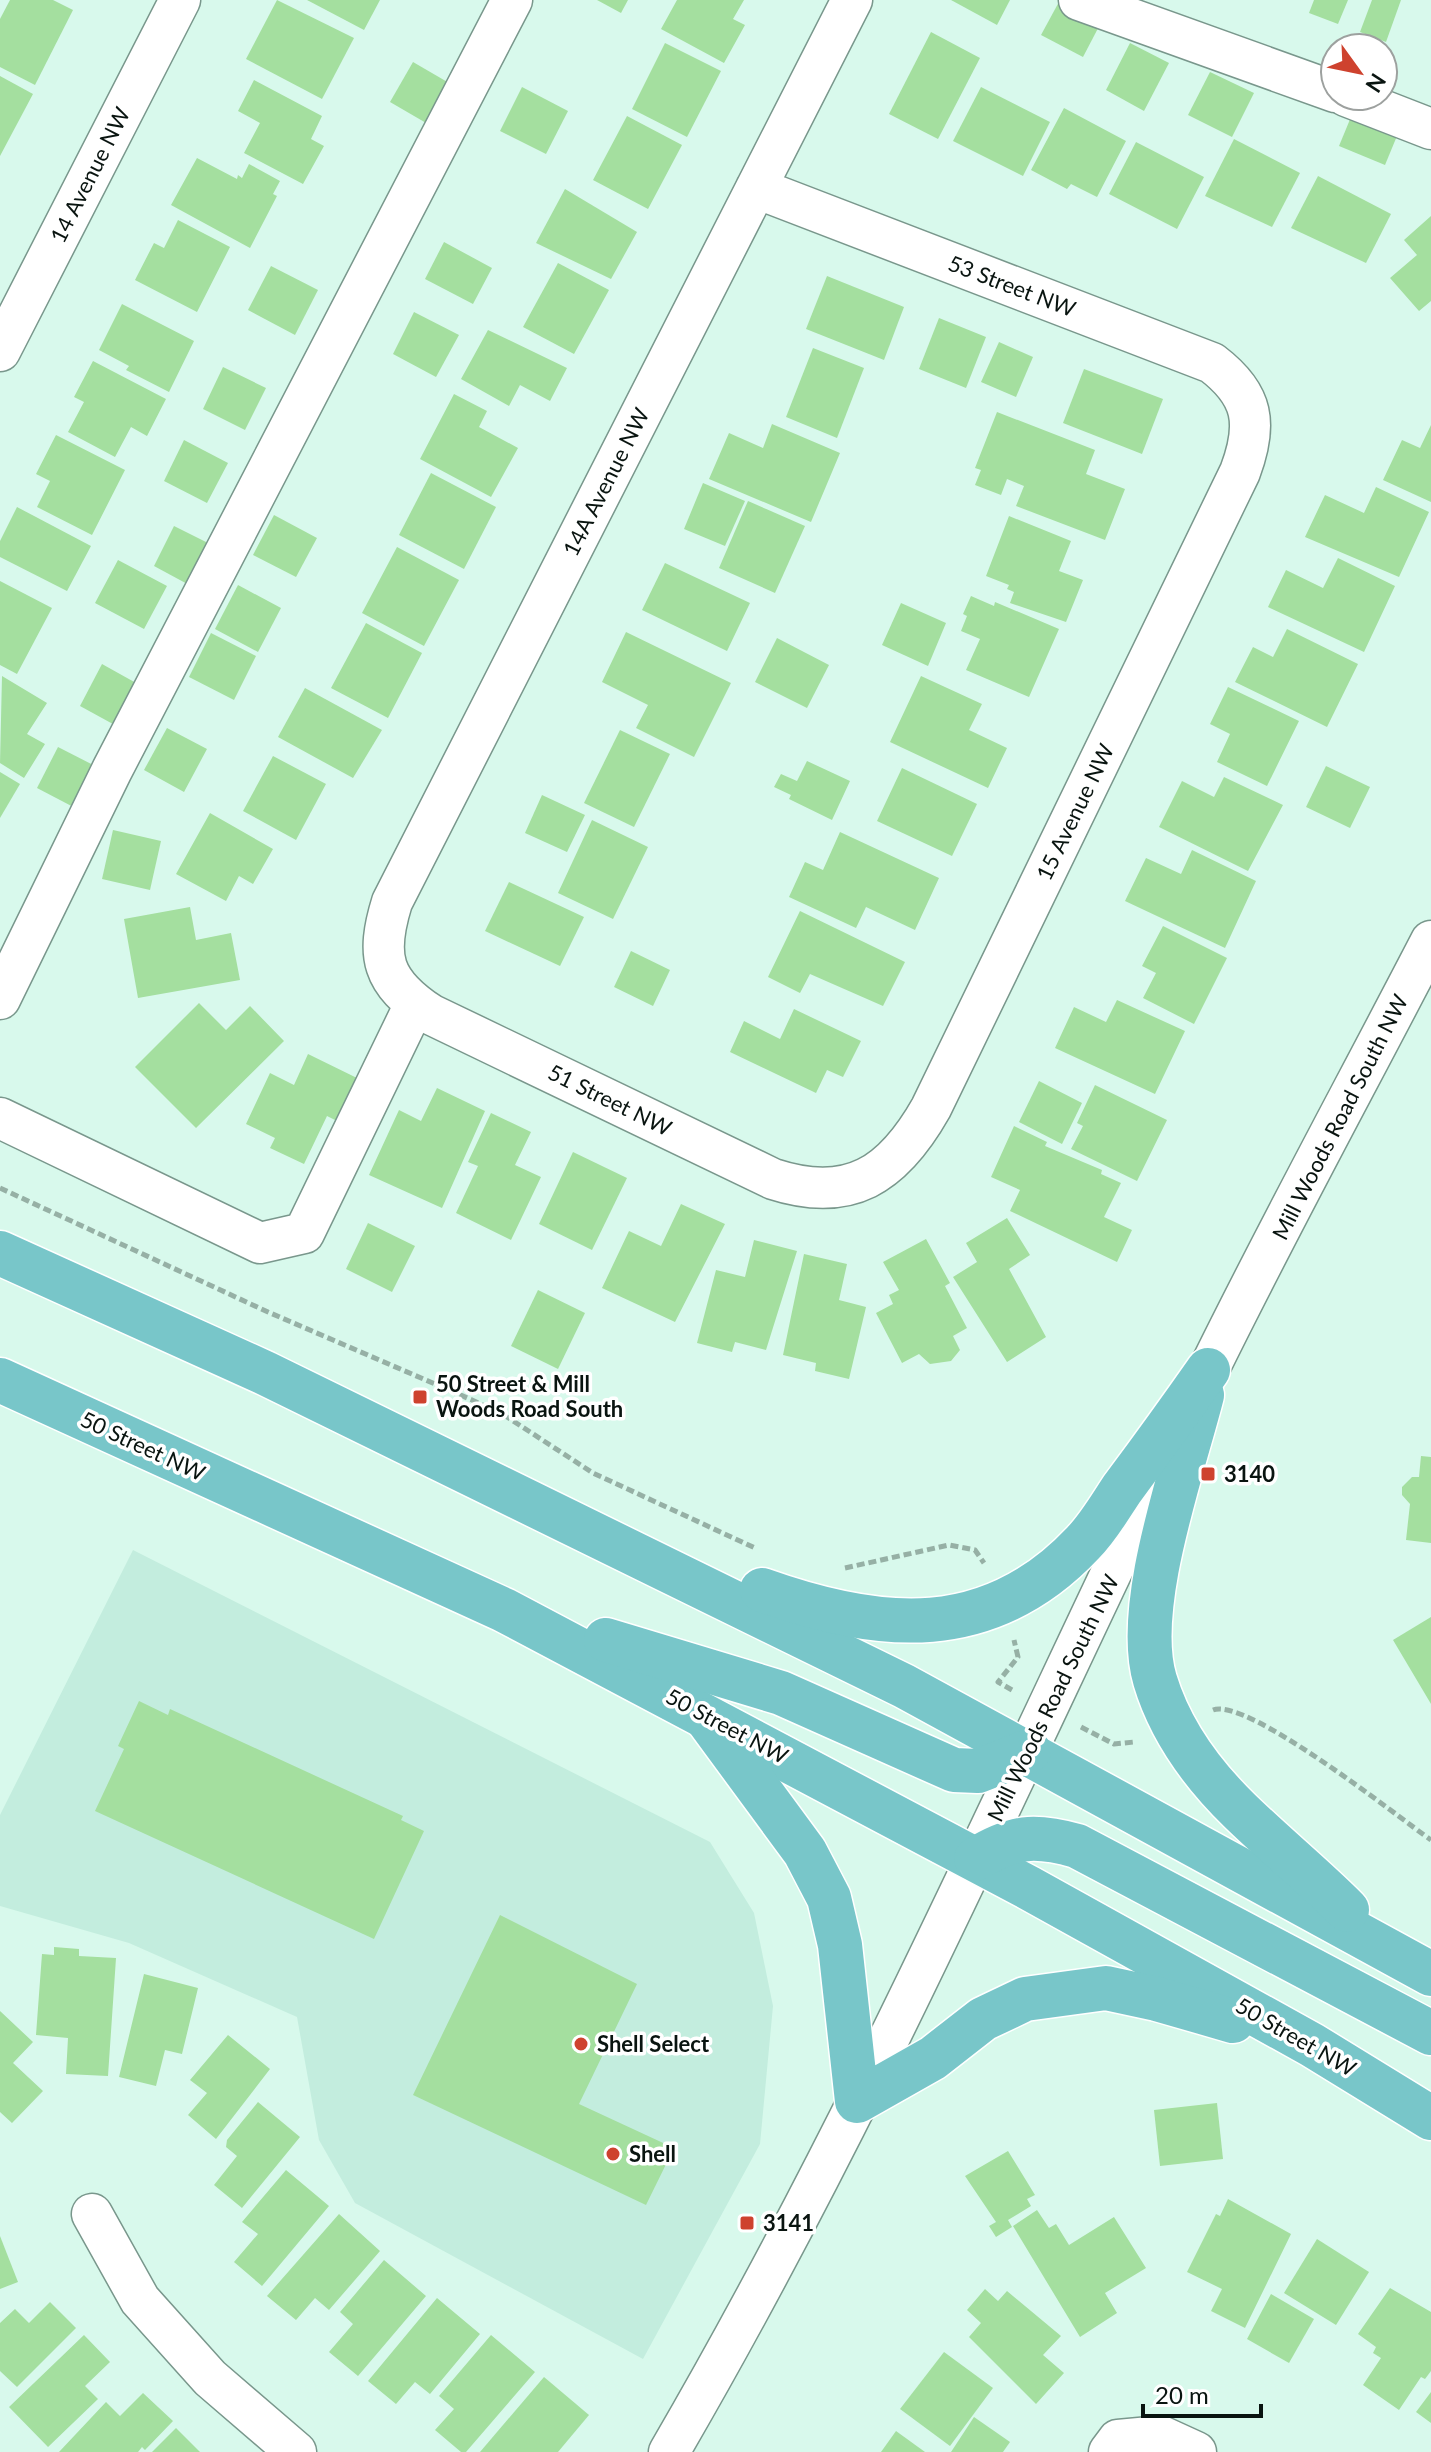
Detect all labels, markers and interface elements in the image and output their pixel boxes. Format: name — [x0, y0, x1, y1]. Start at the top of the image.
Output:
north arrow — [1319, 32, 1399, 112]
text: N — [1360, 69, 1392, 98]
street label: 14 Avenue NW — [44, 102, 135, 247]
street label: 53 Street NW — [945, 249, 1080, 322]
street label: 14A Avenue NW — [557, 403, 655, 560]
street label: 15 Avenue NW — [1030, 739, 1119, 884]
street label: Mill Woods Road South NW — [1266, 989, 1413, 1244]
street label: 51 Street NW — [544, 1058, 677, 1141]
place label: 50 Street & Mill Woods Road South — [436, 1370, 623, 1422]
marker: 50 Street & Mill Woods Road South — [411, 1388, 429, 1406]
street label: 50 Street NW — [77, 1405, 210, 1486]
place label: 3140 — [1224, 1460, 1275, 1487]
marker: 3140 — [1199, 1465, 1217, 1483]
street label: Mill Woods Road South NW — [981, 1570, 1124, 1826]
street label: 50 Street NW — [662, 1682, 793, 1769]
street label: 50 Street NW — [1231, 1991, 1361, 2082]
place label: Shell Select — [597, 2030, 710, 2057]
marker: Shell Select — [572, 2035, 590, 2053]
place label: Shell — [629, 2140, 676, 2167]
marker: Shell — [604, 2145, 622, 2163]
place label: 3141 — [763, 2209, 814, 2236]
marker: 3141 — [738, 2214, 756, 2232]
scale bar — [1143, 2368, 1261, 2418]
text: 20 m — [1155, 2380, 1209, 2409]

